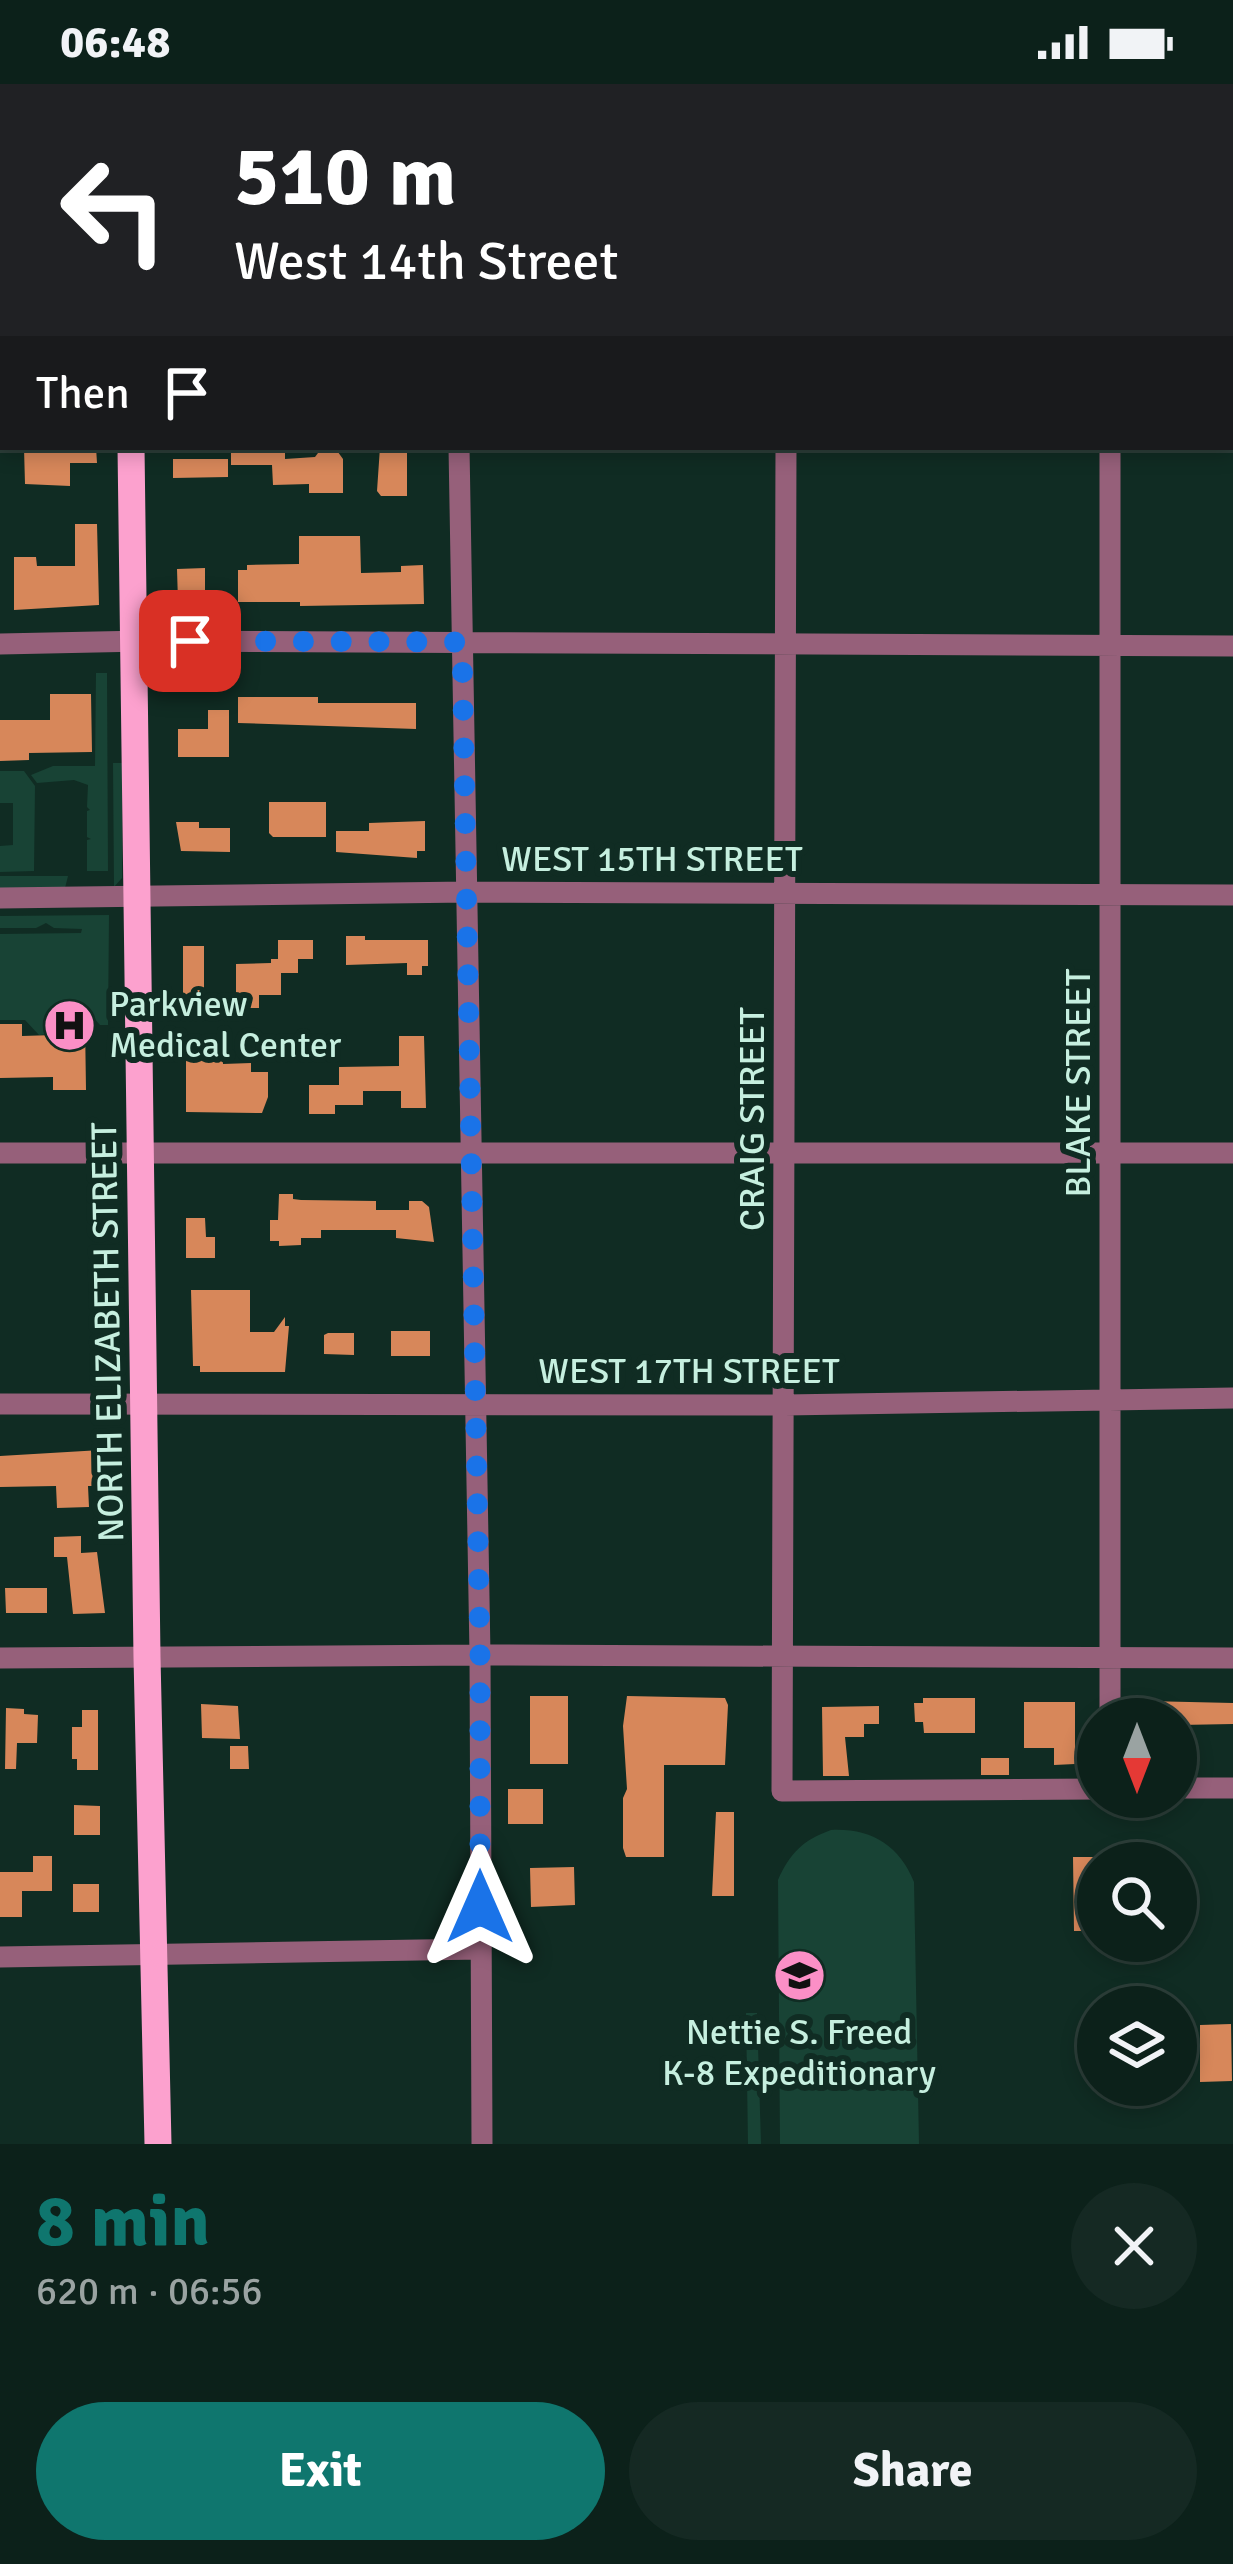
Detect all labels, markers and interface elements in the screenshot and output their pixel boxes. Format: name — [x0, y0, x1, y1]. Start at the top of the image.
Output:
text: 06:48 — [60, 15, 170, 70]
text: 510 m — [234, 125, 456, 229]
icon: left — [36, 132, 192, 288]
text: West 14th Street — [234, 228, 618, 295]
icon: arrive — [154, 360, 220, 426]
text: Then — [36, 366, 130, 421]
pin — [139, 590, 241, 692]
icon: arrive — [157, 608, 223, 674]
street label: WEST 15TH STREET — [501, 837, 803, 882]
street label: BLAKE STREET — [1056, 968, 1101, 1197]
place label: Parkview Medical Center — [109, 982, 342, 1068]
hospital icon: Parkview Medical Center — [42, 997, 98, 1053]
street label: CRAIG STREET — [730, 1007, 775, 1231]
street label: NORTH ELIZABETH STREET — [82, 1121, 134, 1542]
street label: WEST 17TH STREET — [538, 1349, 840, 1394]
north arrow — [1077, 1698, 1197, 1818]
map controls — [1077, 1698, 1197, 2106]
button: search — [1077, 1842, 1197, 1962]
position arrow — [417, 1844, 543, 1970]
school or university icon: Nettie S. Freed K-8 Expeditionary — [771, 1948, 827, 2004]
button: layers — [1077, 1986, 1197, 2106]
place label: Nettie S. Freed K-8 Expeditionary — [662, 2010, 936, 2096]
text: 8 min — [36, 2177, 210, 2266]
button: close — [1071, 2183, 1197, 2309]
text: 620 m · 06:56 — [36, 2267, 263, 2315]
button: Exit — [36, 2402, 605, 2540]
button: Share — [629, 2402, 1197, 2540]

